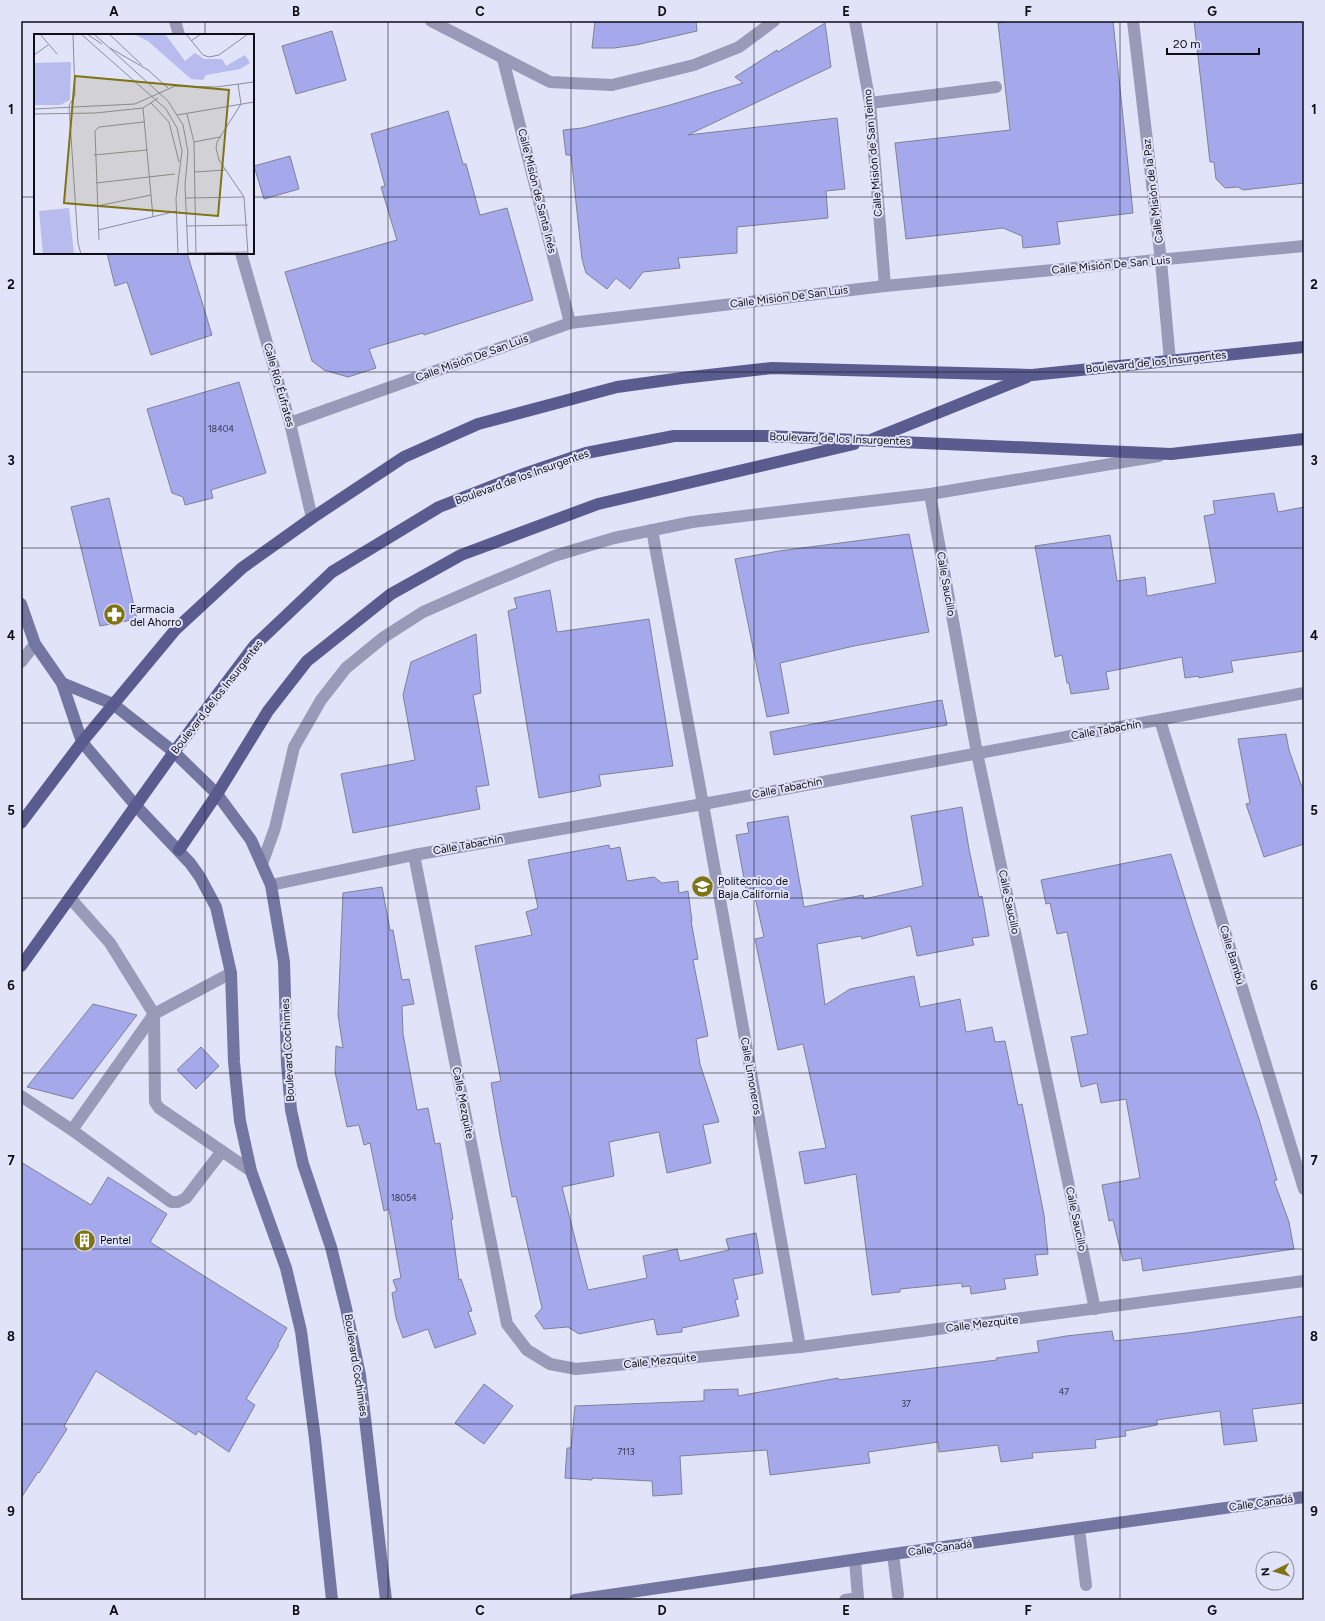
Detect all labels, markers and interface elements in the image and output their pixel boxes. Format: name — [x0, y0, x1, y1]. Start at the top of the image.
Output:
text: A — [109, 4, 119, 19]
text: B — [292, 4, 300, 19]
text: C — [475, 4, 485, 19]
text: D — [657, 4, 667, 19]
text: E — [842, 4, 850, 19]
text: F — [1024, 4, 1032, 19]
text: G — [1207, 4, 1217, 19]
scale bar — [1167, 30, 1259, 56]
inset map — [34, 34, 254, 254]
text: 20 m — [1173, 37, 1201, 51]
street label: Calle Misión de San Teimo — [861, 89, 885, 217]
text: 1 — [8, 102, 14, 117]
text: 1 — [1311, 102, 1317, 117]
street label: Calle Misión de Santa Inés — [515, 127, 559, 255]
street label: Calle Misión de la Paz — [1140, 138, 1166, 244]
street label: Calle Misión De San Luis — [1051, 253, 1171, 277]
text: 2 — [7, 277, 15, 292]
text: 2 — [1310, 277, 1318, 292]
street label: Calle Misión De San Luis — [729, 283, 849, 311]
street label: Calle Misión De San Luis — [414, 332, 530, 384]
street label: Calle Río Éufrates — [261, 341, 297, 429]
street label: Boulevard de los Insurgentes — [1085, 348, 1227, 376]
house number: 18404 — [208, 423, 234, 434]
street label: Boulevard de los Insurgentes — [769, 430, 911, 448]
street label: Boulevard de los Insurgentes — [453, 447, 591, 507]
text: 3 — [7, 453, 15, 468]
text: 3 — [1310, 453, 1318, 468]
street label: Calle Saucillo — [934, 551, 958, 617]
pharmacy icon: Farmacia del Ahorro — [101, 602, 127, 628]
place label: Farmacia del Ahorro — [130, 603, 181, 629]
text: 4 — [7, 628, 15, 643]
text: 4 — [1310, 628, 1318, 643]
street label: Boulevard de los Insurgentes — [168, 637, 266, 757]
street label: Calle Tabachín — [1070, 717, 1142, 743]
street label: Calle Tabachín — [751, 775, 823, 801]
text: 5 — [7, 803, 15, 818]
text: 5 — [1310, 803, 1318, 818]
street label: Calle Tabachín — [432, 832, 504, 858]
street label: Calle Saucillo — [996, 869, 1022, 935]
school or university icon: Politecnico de Baja California — [690, 874, 716, 900]
place label: Politecnico de Baja California — [718, 875, 789, 901]
street label: Calle Bambú — [1217, 924, 1247, 986]
text: 6 — [7, 978, 15, 993]
text: 6 — [1310, 978, 1318, 993]
street label: Boulevard Cochimies — [279, 998, 297, 1102]
street label: Calle Limoneros — [738, 1036, 764, 1116]
street label: Calle Mezquite — [450, 1066, 476, 1140]
text: 7 — [7, 1153, 15, 1168]
text: 7 — [1310, 1153, 1318, 1168]
street label: Calle Saucillo — [1063, 1186, 1089, 1252]
house number: 18054 — [391, 1192, 417, 1203]
building icon: Pentel — [71, 1227, 97, 1253]
place label: Pentel — [100, 1234, 131, 1247]
street label: Boulevard Cochimies — [341, 1313, 371, 1417]
street label: Calle Mezquite — [945, 1313, 1019, 1335]
text: 8 — [7, 1329, 15, 1344]
text: 8 — [1310, 1329, 1318, 1344]
street label: Calle Mezquite — [623, 1351, 697, 1371]
house number: 47 — [1059, 1386, 1069, 1397]
house number: 37 — [901, 1398, 911, 1409]
house number: 7113 — [617, 1446, 635, 1457]
street label: Calle Canadá — [1228, 1492, 1294, 1514]
text: 9 — [7, 1504, 15, 1519]
text: 9 — [1310, 1504, 1318, 1519]
street label: Calle Canadá — [907, 1537, 973, 1559]
north arrow — [1255, 1551, 1295, 1591]
text: N — [1259, 1567, 1272, 1577]
text: A — [109, 1603, 119, 1618]
text: B — [292, 1603, 300, 1618]
text: C — [475, 1603, 485, 1618]
text: D — [657, 1603, 667, 1618]
text: E — [842, 1603, 850, 1618]
text: F — [1024, 1603, 1032, 1618]
text: G — [1207, 1603, 1217, 1618]

